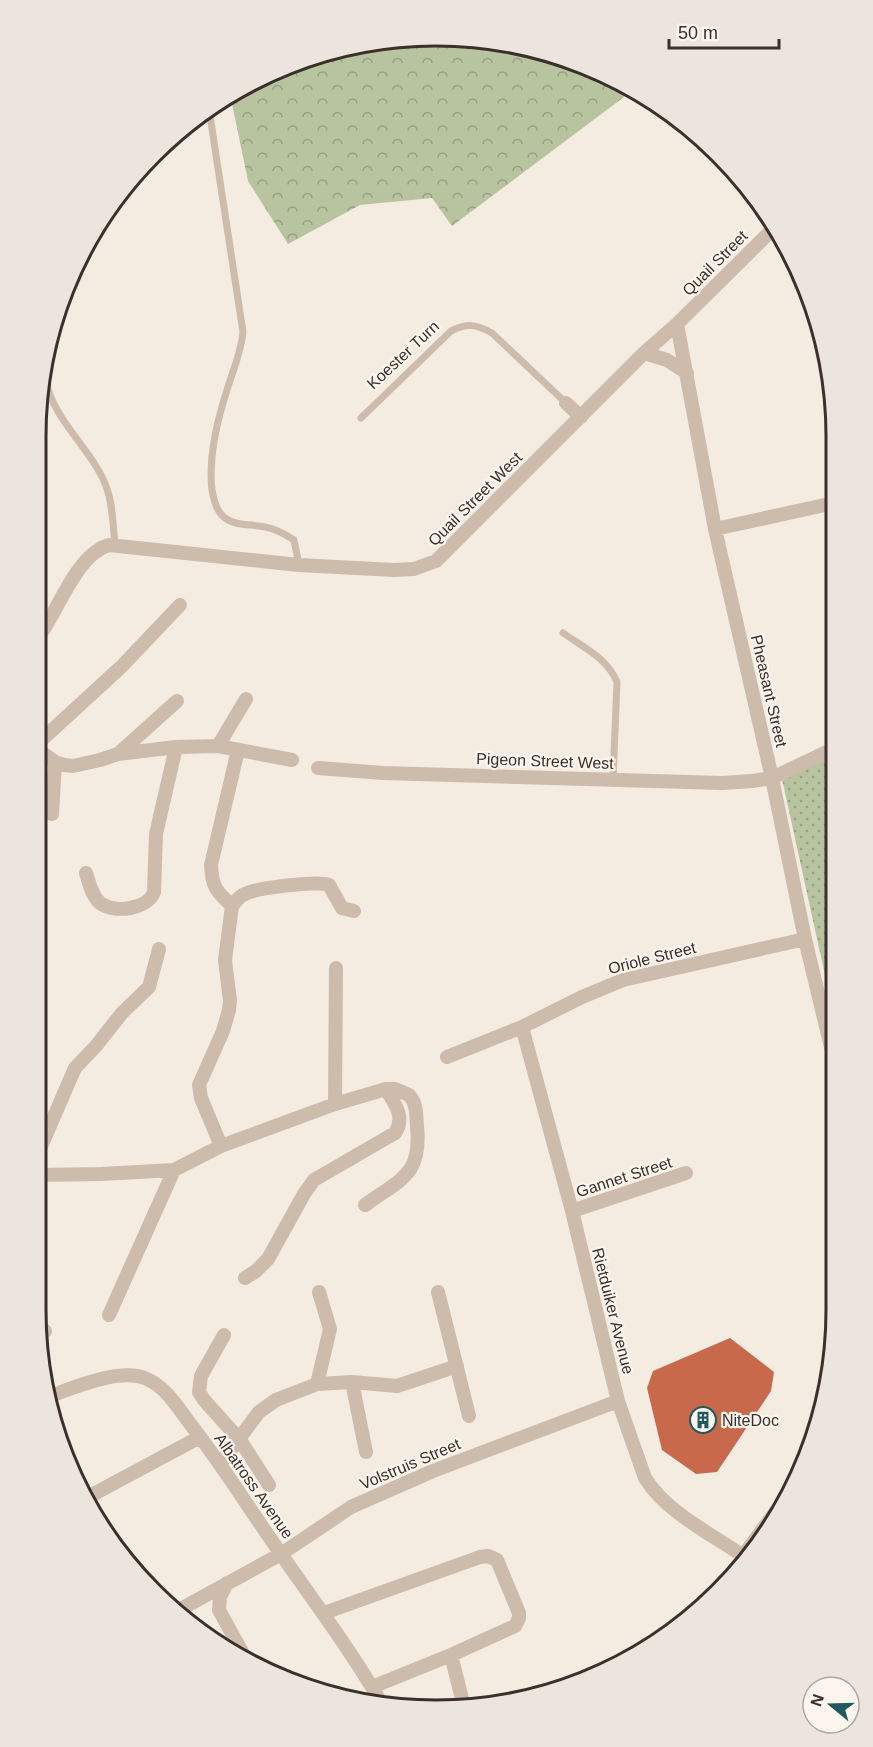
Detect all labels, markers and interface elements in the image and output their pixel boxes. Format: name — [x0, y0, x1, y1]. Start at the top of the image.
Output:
scale bar — [669, 12, 778, 50]
text: 50 m — [678, 23, 718, 43]
street label: Quail Street — [679, 227, 751, 299]
street label: Koester Turn — [364, 318, 442, 392]
street label: Quail Street West — [425, 448, 526, 549]
street label: Pheasant Street — [748, 633, 790, 749]
street label: Pigeon Street West — [476, 750, 615, 772]
street label: Oriole Street — [606, 939, 698, 977]
street label: Gannet Street — [574, 1153, 675, 1200]
street label: Rietduiker Avenue — [589, 1246, 637, 1376]
building icon: NiteDoc — [688, 1405, 718, 1435]
place label: NiteDoc — [722, 1412, 779, 1429]
street label: Albatross Avenue — [211, 1430, 297, 1542]
street label: Volstruis Street — [357, 1435, 463, 1493]
north arrow — [801, 1675, 861, 1735]
text: N — [807, 1692, 827, 1709]

